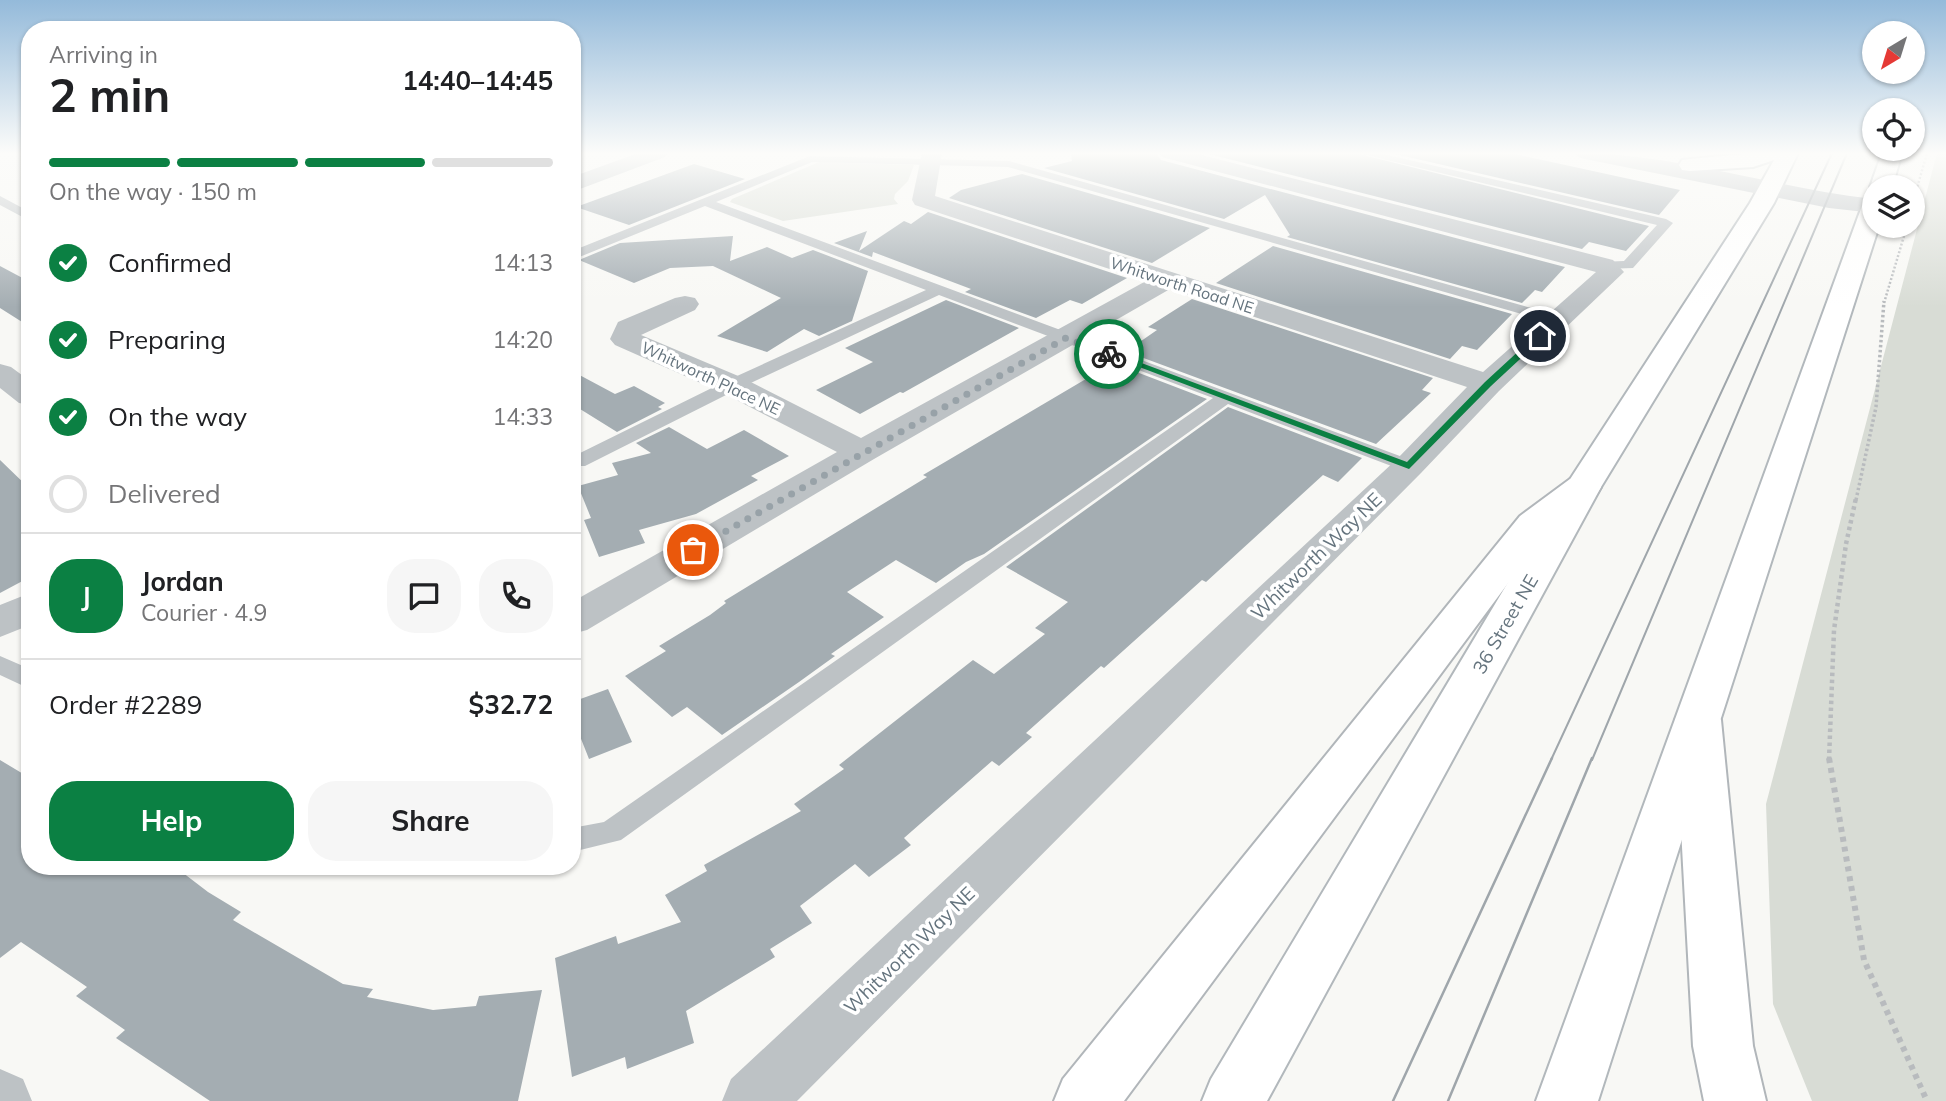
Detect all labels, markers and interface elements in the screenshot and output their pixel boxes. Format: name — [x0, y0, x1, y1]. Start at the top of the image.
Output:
north arrow — [1862, 21, 1925, 84]
map controls — [1862, 21, 1925, 238]
text: Arriving in — [49, 40, 158, 69]
text: 14:40–14:45 — [402, 64, 553, 97]
text: 2 min — [49, 66, 170, 124]
button: locate — [1862, 98, 1925, 161]
button: layers — [1862, 175, 1925, 238]
text: On the way · 150 m — [49, 177, 257, 206]
icon: check — [49, 244, 87, 282]
text: Confirmed — [108, 246, 232, 279]
text: 14:13 — [493, 248, 553, 277]
street label: Whitworth Road NE — [1108, 252, 1256, 318]
pin — [1510, 306, 1570, 366]
icon: home — [1521, 317, 1559, 355]
courier — [1074, 319, 1144, 389]
icon: check — [49, 321, 87, 359]
text: Preparing — [108, 323, 226, 356]
text: 14:20 — [493, 325, 553, 354]
icon: bike — [1090, 335, 1128, 373]
street label: Whitworth Place NE — [638, 337, 784, 419]
icon: check — [49, 398, 87, 436]
text: On the way — [108, 400, 247, 433]
text: 14:33 — [493, 402, 553, 431]
text: Delivered — [108, 477, 221, 510]
street label: Whitworth Way NE — [1246, 487, 1386, 625]
pin — [663, 520, 723, 580]
icon: bag — [674, 531, 712, 569]
button: chat — [387, 559, 461, 633]
button: phone — [479, 559, 553, 633]
text: Jordan — [141, 565, 224, 598]
street label: 36 Street NE — [1467, 570, 1543, 678]
text: J — [81, 580, 91, 613]
text: Courier · 4.9 — [141, 598, 267, 627]
text: Order #2289 — [49, 688, 202, 721]
text: $32.72 — [469, 688, 553, 721]
button: Help — [49, 781, 294, 861]
button: Share — [308, 781, 553, 861]
street label: Whitworth Way NE — [839, 881, 979, 1019]

